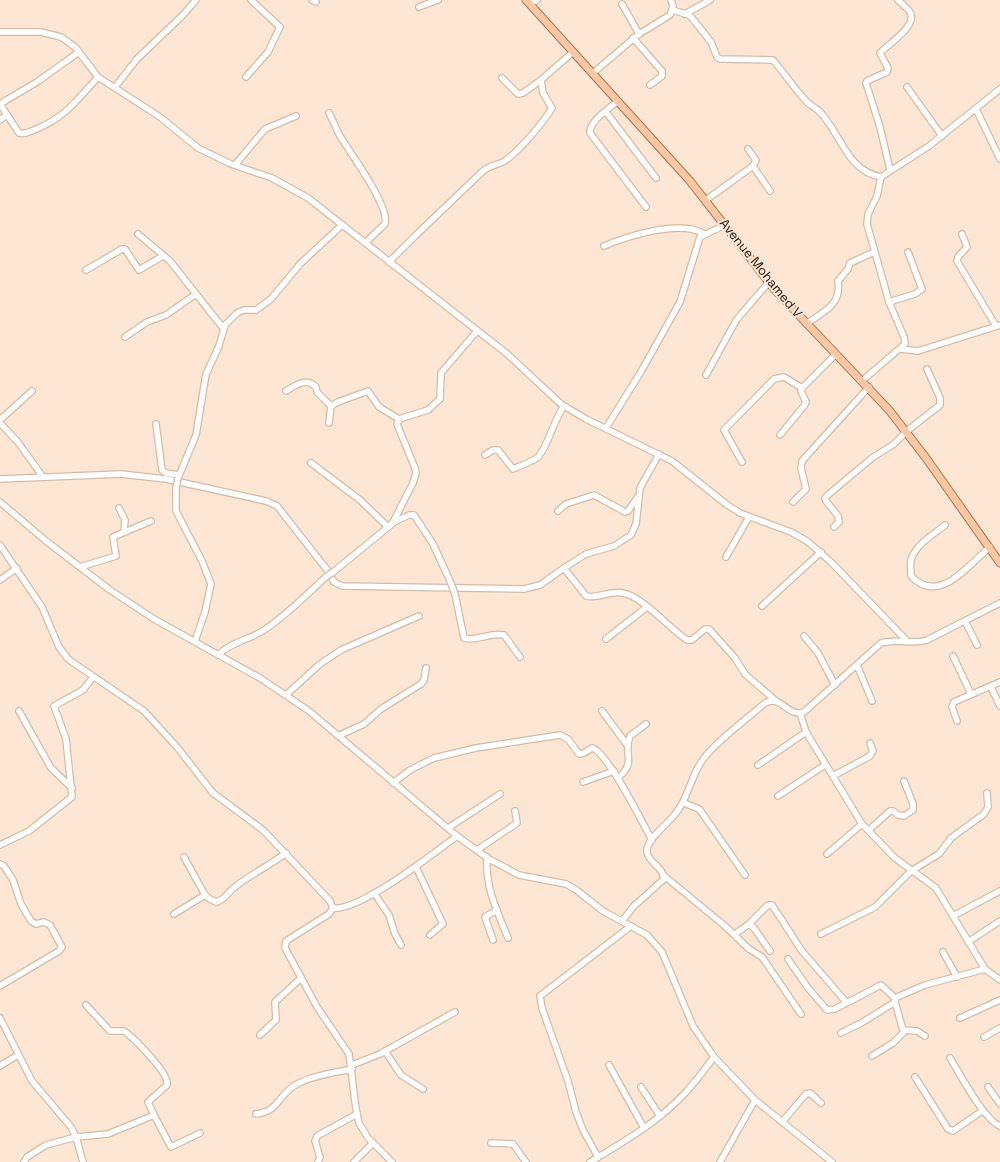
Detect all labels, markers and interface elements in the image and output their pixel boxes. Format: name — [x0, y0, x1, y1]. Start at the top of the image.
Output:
street label: Avenue Mohamed V — [716, 215, 806, 321]

